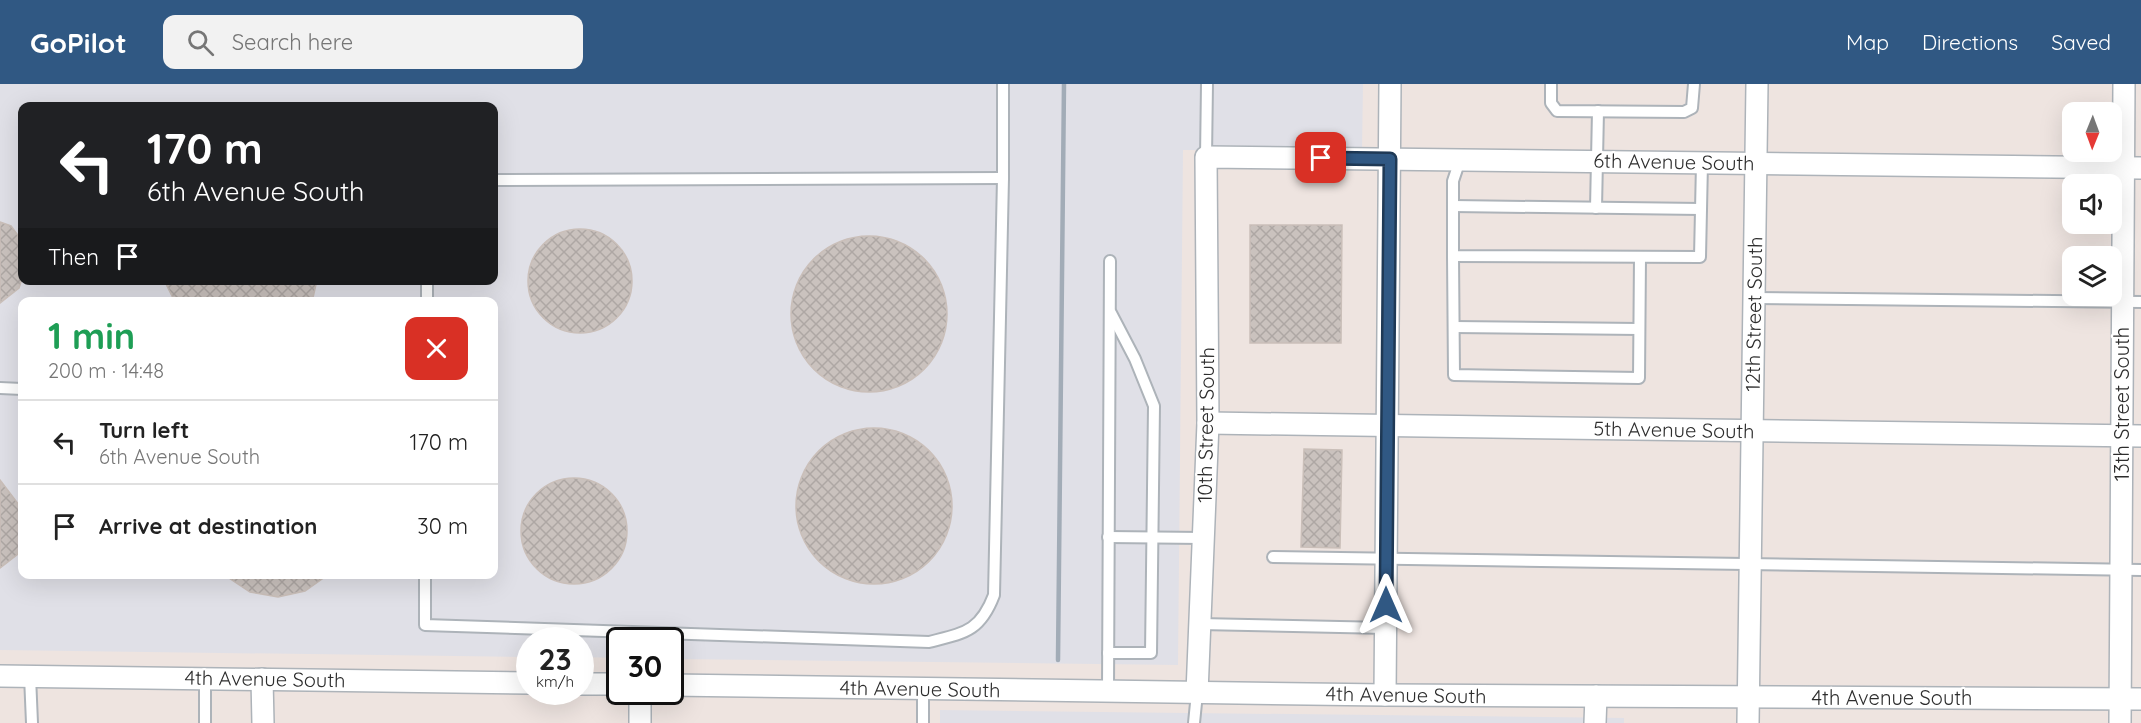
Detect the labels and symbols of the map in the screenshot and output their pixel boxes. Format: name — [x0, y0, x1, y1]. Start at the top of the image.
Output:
north arrow — [2062, 102, 2122, 162]
pin — [1295, 132, 1346, 183]
street label: 6th Avenue South — [1593, 148, 1755, 175]
street label: 12th Street South — [1740, 236, 1767, 392]
street label: 13th Street South — [2109, 327, 2134, 481]
street label: 10th Street South — [1192, 347, 1219, 503]
street label: 5th Avenue South — [1593, 416, 1755, 443]
position arrow — [1354, 573, 1418, 637]
speed limit sign: 30 — [606, 627, 684, 705]
street label: 4th Avenue South — [184, 665, 346, 692]
street label: 4th Avenue South — [839, 675, 1001, 702]
street label: 4th Avenue South — [1325, 681, 1487, 708]
street label: 4th Avenue South — [1812, 685, 1972, 710]

